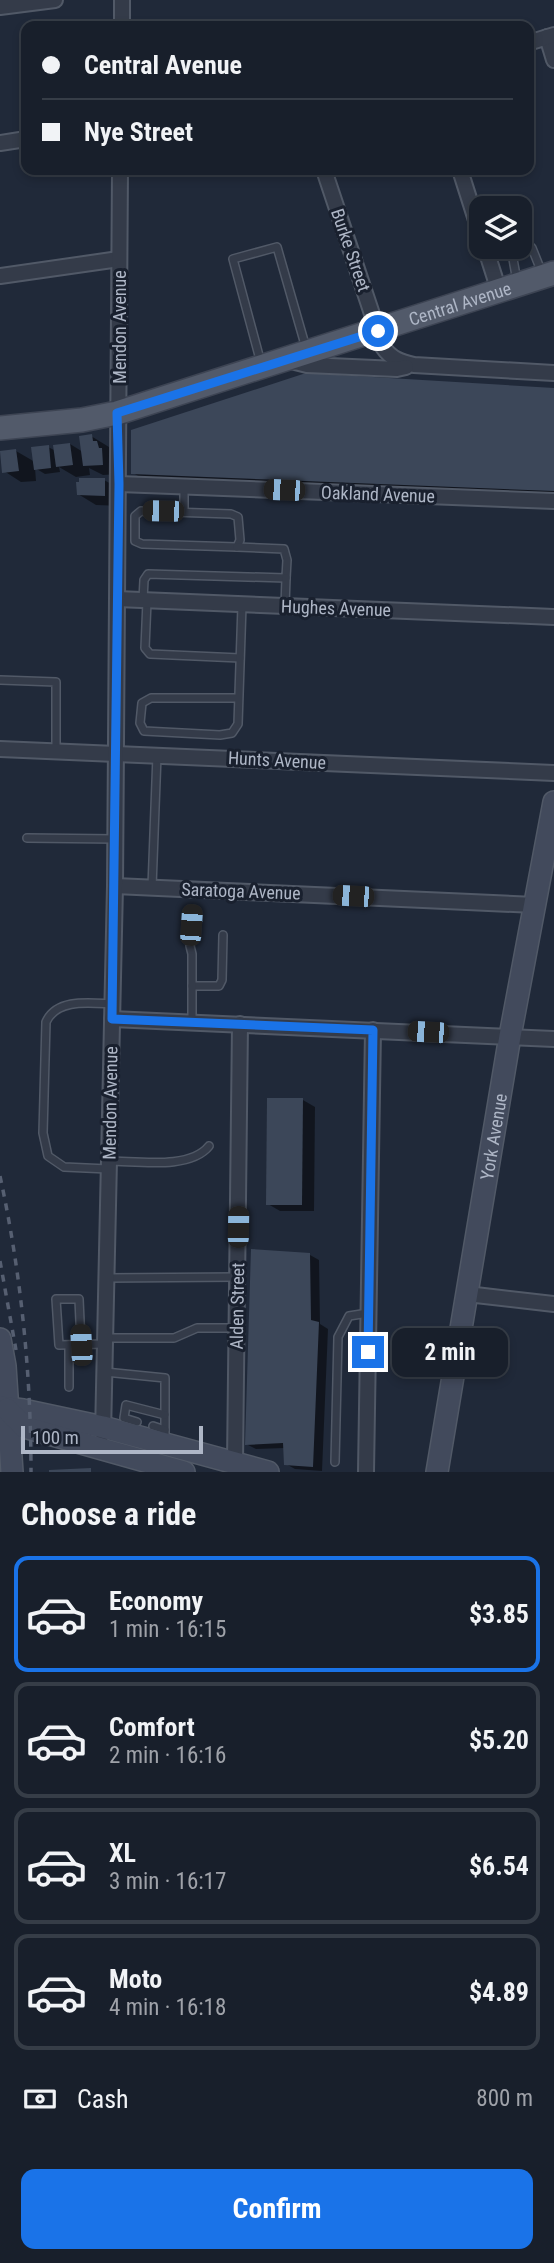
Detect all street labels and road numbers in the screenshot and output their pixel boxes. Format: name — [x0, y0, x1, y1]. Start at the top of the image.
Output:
street label: Burke Street — [327, 206, 375, 294]
street label: Mendon Avenue — [109, 270, 130, 384]
street label: Central Avenue — [406, 277, 514, 329]
street label: Oakland Avenue — [321, 482, 435, 506]
street label: Hughes Avenue — [281, 596, 391, 620]
street label: Hunts Avenue — [227, 747, 327, 773]
street label: Saratoga Avenue — [181, 878, 301, 904]
street label: Mendon Avenue — [99, 1046, 121, 1160]
street label: York Avenue — [476, 1092, 511, 1182]
street label: Alden Street — [226, 1262, 248, 1350]

